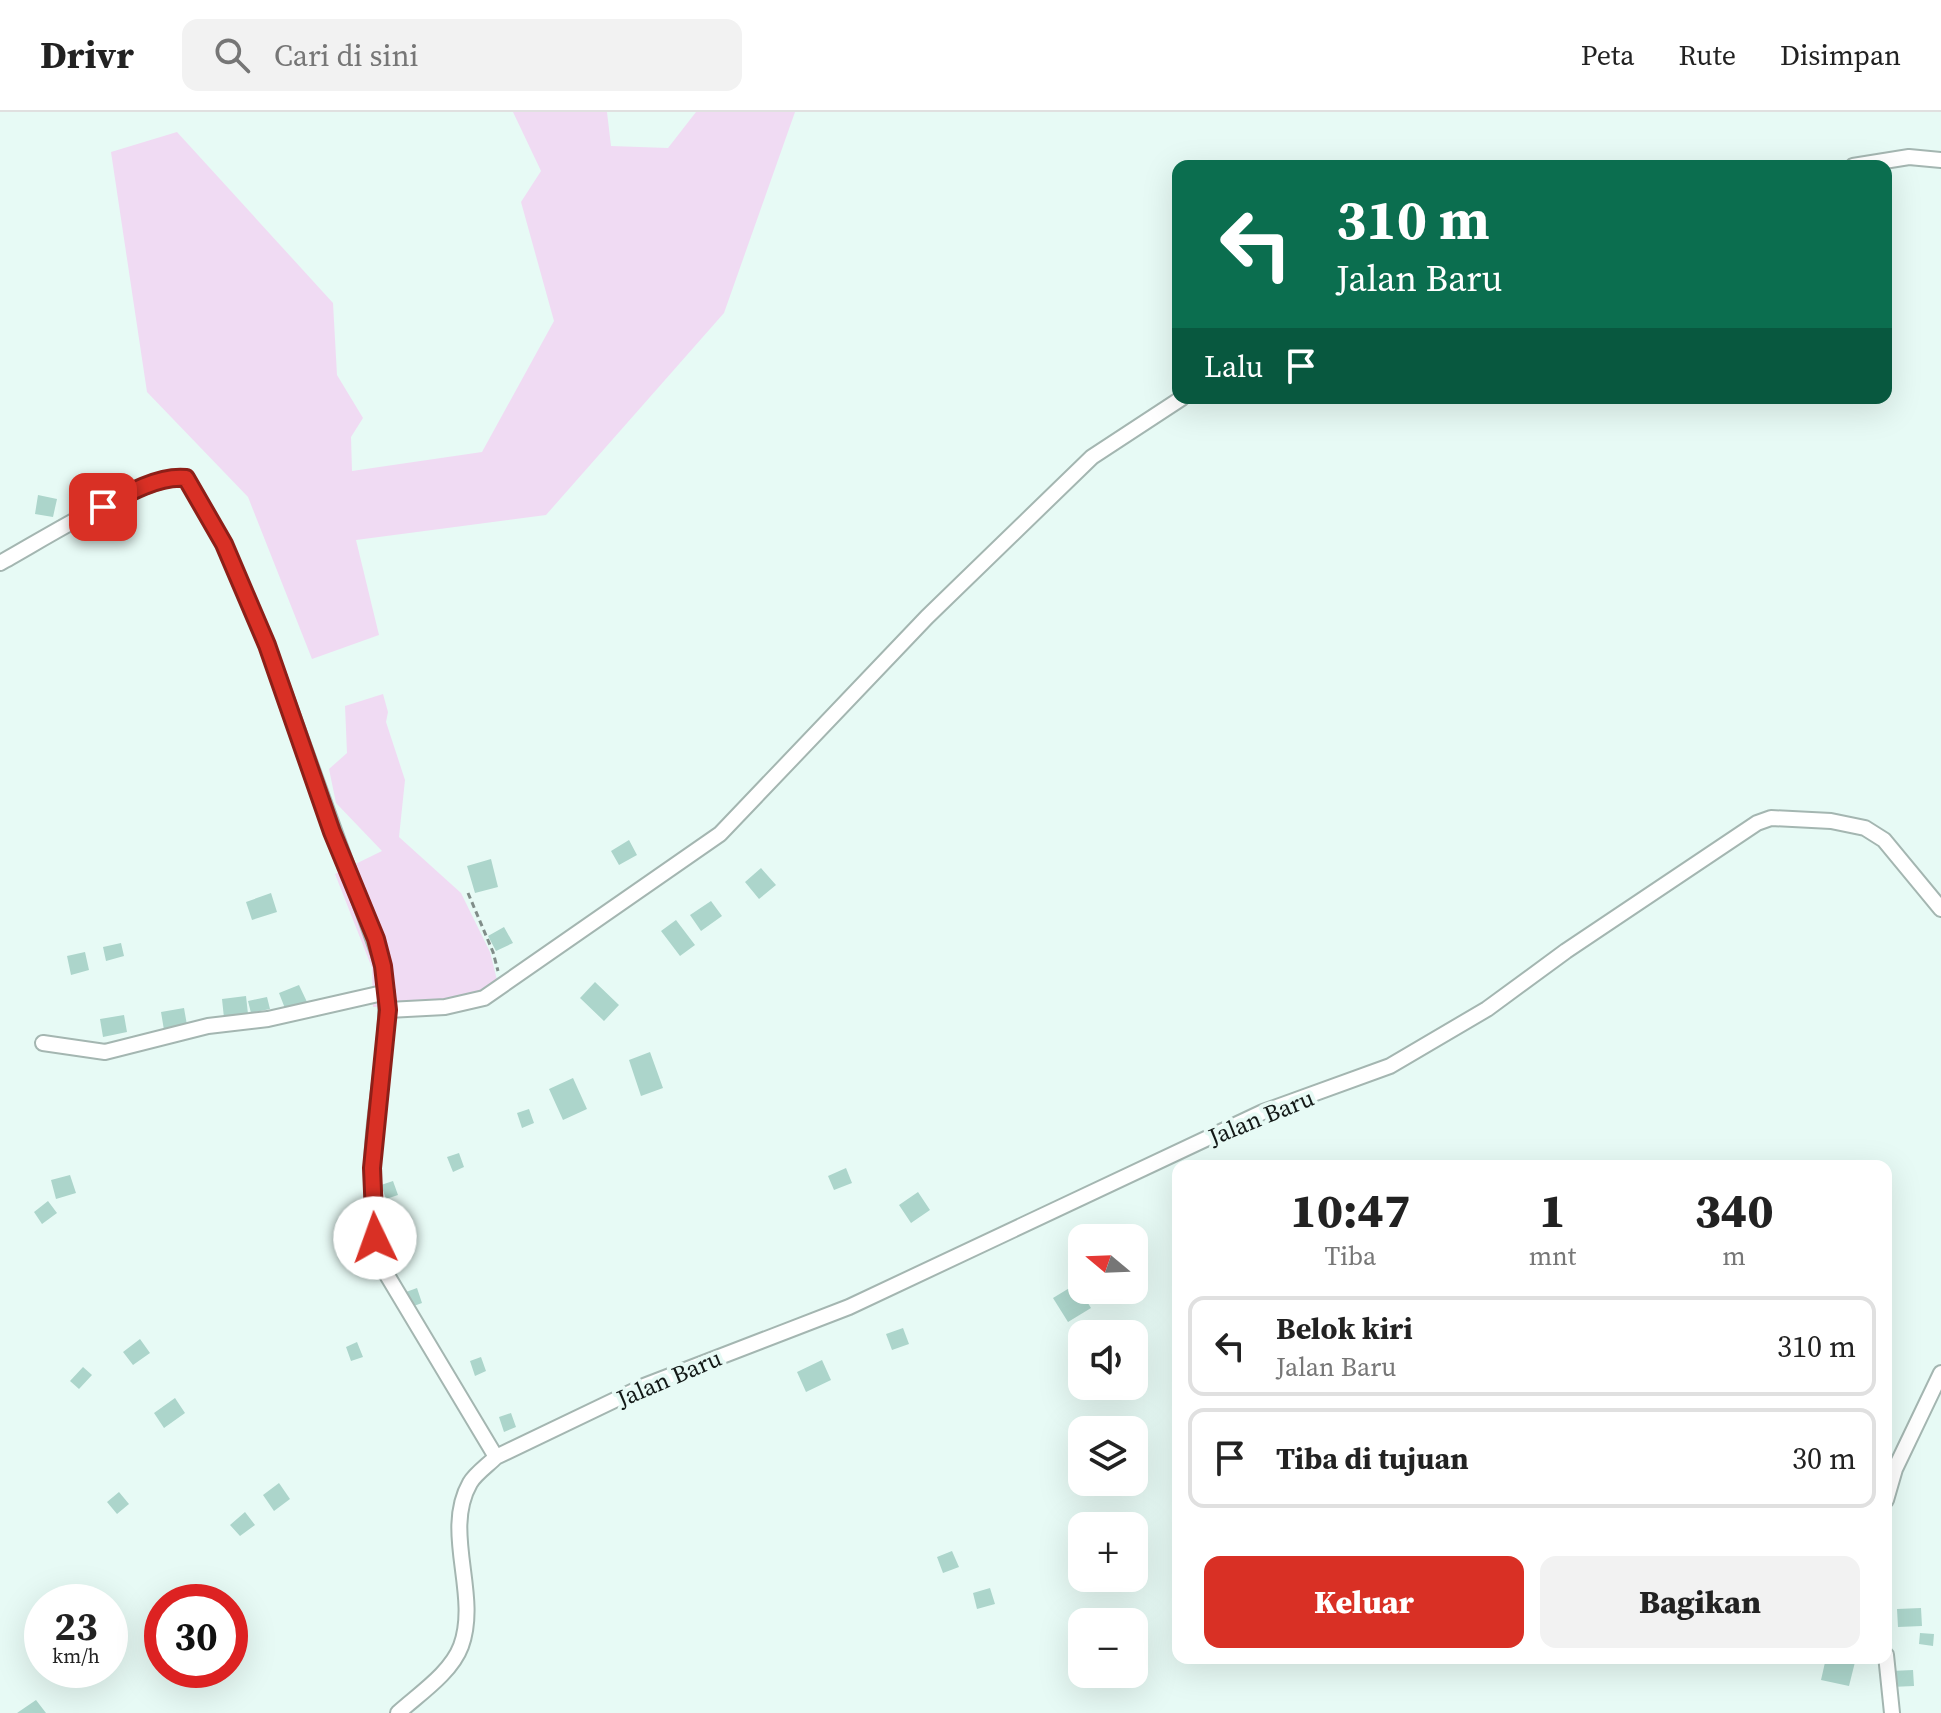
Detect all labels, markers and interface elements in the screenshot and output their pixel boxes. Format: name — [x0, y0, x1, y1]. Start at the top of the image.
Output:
search box — [182, 19, 742, 91]
text: Drivr — [40, 29, 134, 81]
icon: search — [210, 33, 254, 77]
text: Cari di sini — [274, 35, 419, 76]
text: Peta — [1581, 36, 1634, 74]
text: Rute — [1678, 36, 1736, 74]
text: Disimpan — [1780, 36, 1901, 74]
text: 310 m — [1336, 181, 1490, 258]
icon: left — [1204, 192, 1308, 296]
text: Jalan Baru — [1336, 254, 1503, 303]
icon: arrive — [1279, 344, 1323, 388]
text: Lalu — [1204, 346, 1263, 387]
pin — [69, 473, 137, 541]
icon: arrive — [81, 485, 125, 529]
street label: Jalan Baru — [1202, 1081, 1319, 1153]
text: 10:47 — [1290, 1177, 1410, 1243]
text: 1 — [1539, 1177, 1566, 1243]
text: 340 — [1694, 1177, 1774, 1243]
position arrow — [333, 1196, 417, 1280]
north arrow — [1068, 1224, 1148, 1304]
map controls — [1068, 1224, 1148, 1688]
text: Tiba — [1324, 1238, 1376, 1274]
text: mnt — [1529, 1238, 1576, 1274]
text: m — [1722, 1238, 1746, 1274]
text: Belok kiri — [1276, 1308, 1413, 1349]
button: sound — [1068, 1320, 1148, 1400]
icon: left — [1208, 1324, 1252, 1368]
text: 310 m — [1777, 1326, 1856, 1367]
street label: Jalan Baru — [611, 1341, 727, 1415]
text: Jalan Baru — [1276, 1349, 1396, 1385]
button: layers — [1068, 1416, 1148, 1496]
icon: arrive — [1208, 1436, 1252, 1480]
text: Tiba di tujuan — [1276, 1438, 1469, 1479]
text: 30 m — [1792, 1438, 1856, 1479]
button: + — [1068, 1512, 1148, 1592]
button: Keluar — [1204, 1556, 1524, 1648]
button: Bagikan — [1540, 1556, 1860, 1648]
speed limit sign: 30 — [144, 1584, 248, 1688]
text: 23 — [54, 1599, 98, 1653]
button: − — [1068, 1608, 1148, 1688]
text: km/h — [52, 1642, 100, 1670]

